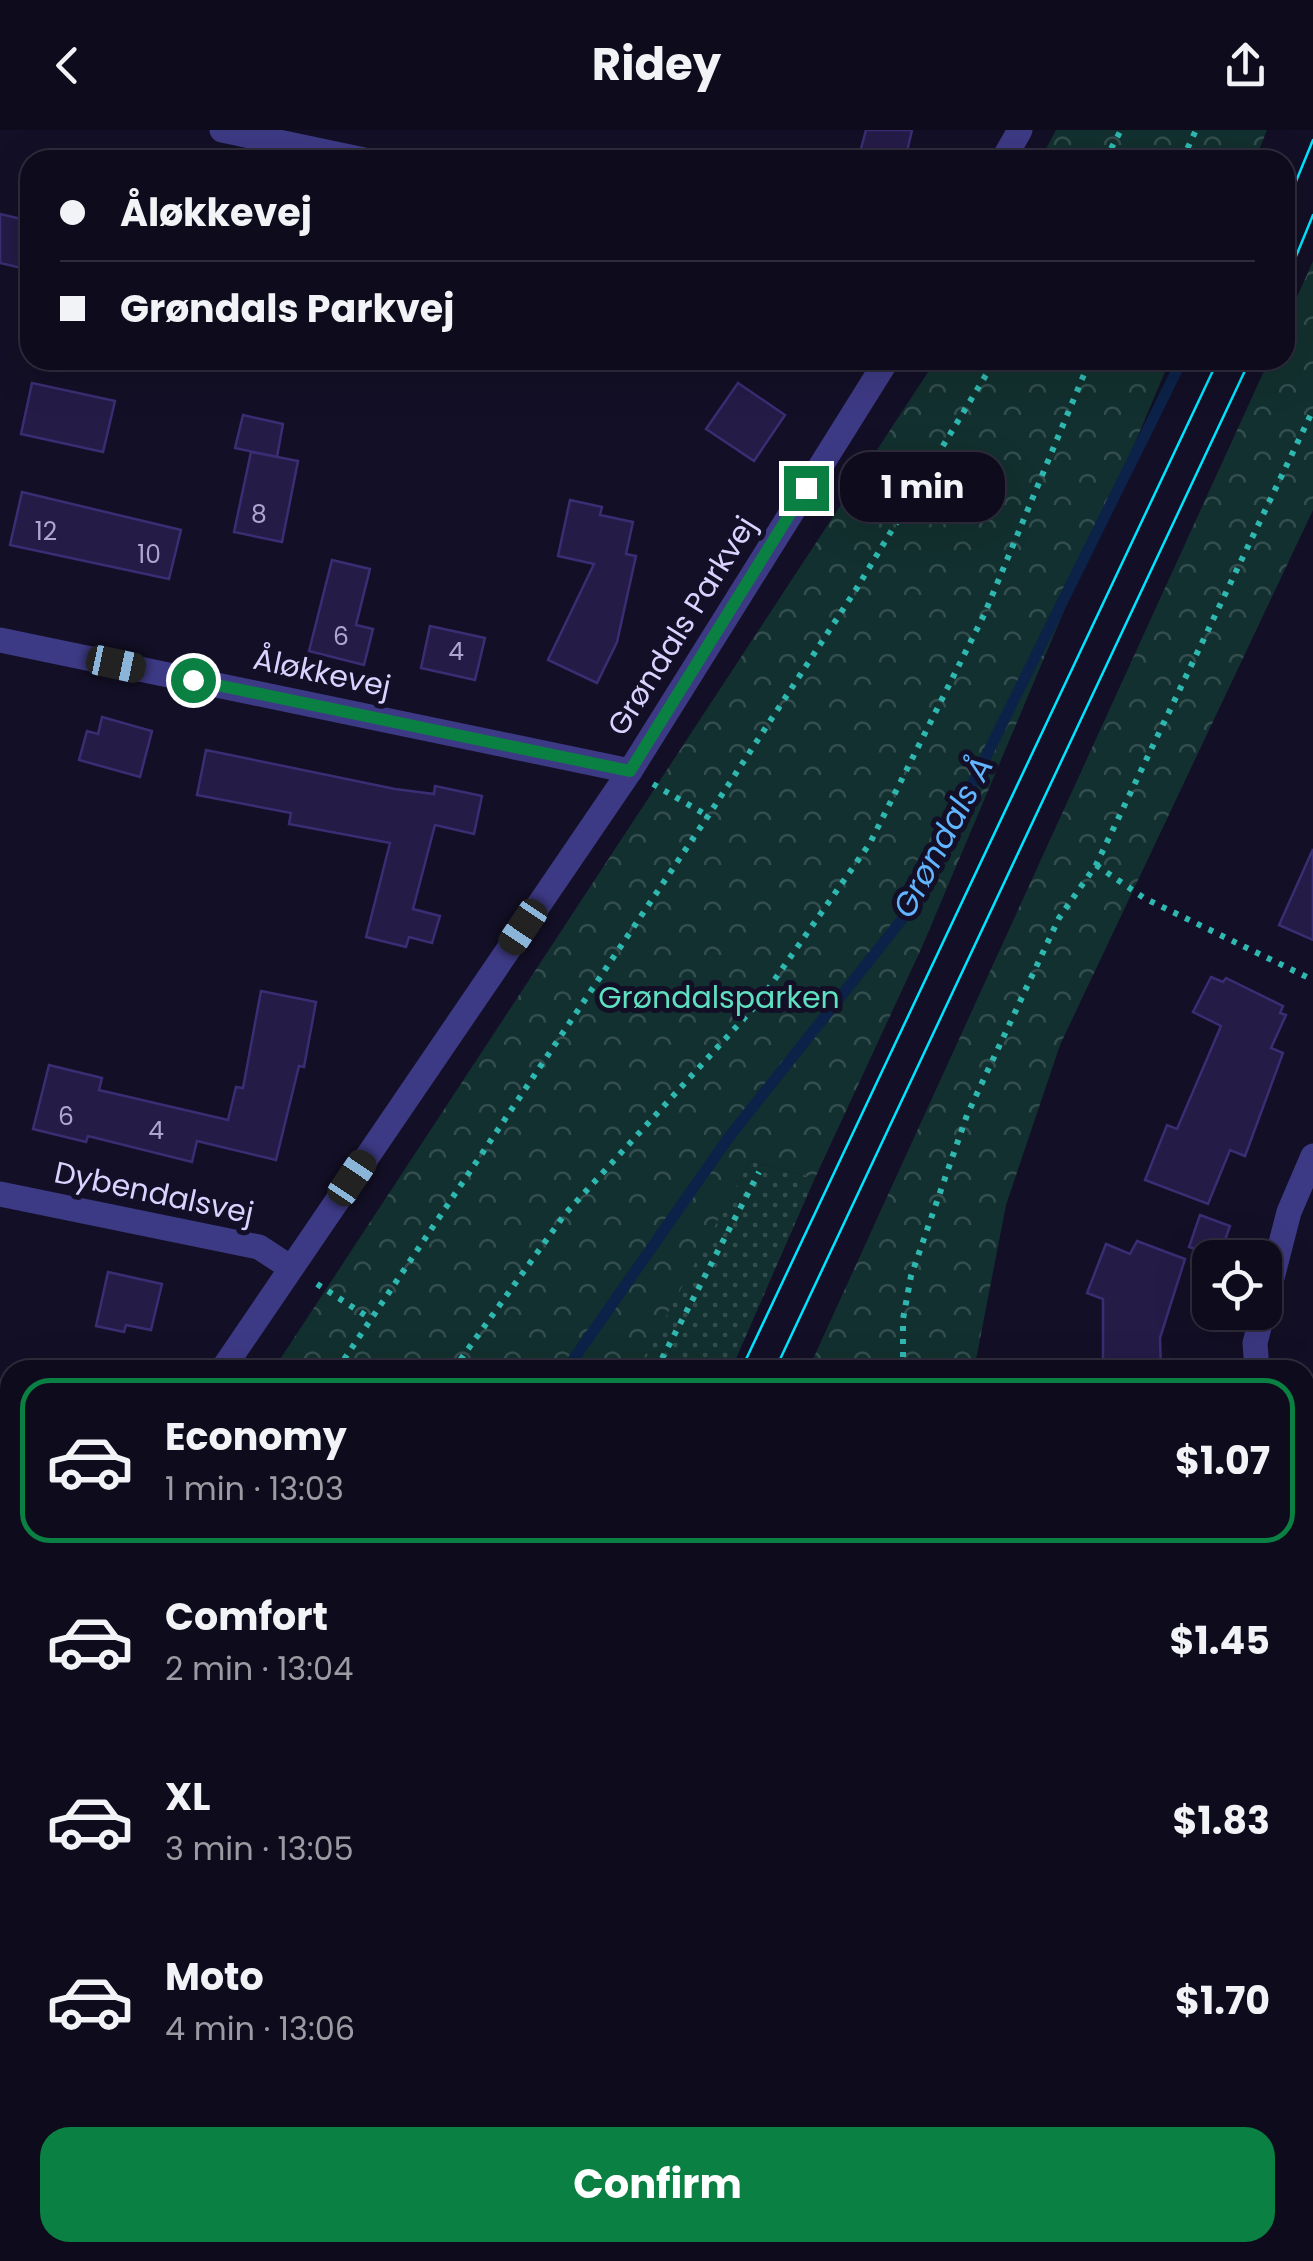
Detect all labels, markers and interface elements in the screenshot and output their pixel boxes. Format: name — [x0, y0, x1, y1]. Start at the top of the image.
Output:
text: Ridey — [592, 33, 721, 96]
icon: back — [40, 38, 95, 93]
icon: share — [1218, 38, 1273, 93]
text: Åløkkevej — [120, 186, 312, 239]
text: Grøndals Parkvej — [120, 282, 454, 335]
callout: 1 min — [841, 453, 1006, 523]
text: 1 min — [881, 464, 964, 509]
route end — [784, 466, 829, 511]
house number: 8 — [251, 497, 267, 532]
street label: Grøndals Parkvej — [597, 508, 767, 744]
house number: 12 — [35, 514, 57, 549]
house number: 10 — [137, 537, 161, 572]
house number: 6 — [333, 619, 349, 654]
house number: 4 — [448, 634, 464, 669]
street label: Åløkkevej — [250, 637, 395, 708]
car — [84, 643, 148, 685]
route start — [171, 658, 216, 703]
water label: Grøndals Å — [881, 748, 1004, 925]
car — [494, 894, 552, 960]
park label: Grøndalsparken — [598, 976, 840, 1019]
house number: 6 — [58, 1099, 74, 1134]
house number: 4 — [148, 1113, 164, 1148]
car — [323, 1145, 381, 1211]
street label: Dybendalsvej — [51, 1150, 258, 1235]
map controls — [1192, 1240, 1282, 1330]
button: locate — [1192, 1240, 1282, 1330]
text: Economy — [165, 1410, 347, 1463]
icon: car — [45, 1416, 135, 1506]
text: $1.07 — [1175, 1434, 1270, 1487]
text: 1 min · 13:03 — [165, 1466, 344, 1511]
text: Comfort — [165, 1590, 328, 1643]
icon: car — [45, 1596, 135, 1686]
text: $1.45 — [1170, 1614, 1270, 1667]
text: 2 min · 13:04 — [165, 1646, 353, 1691]
text: XL — [165, 1770, 210, 1823]
icon: car — [45, 1776, 135, 1866]
text: $1.83 — [1172, 1794, 1270, 1847]
text: 3 min · 13:05 — [165, 1826, 354, 1871]
text: Moto — [165, 1950, 264, 2003]
icon: car — [45, 1956, 135, 2046]
text: $1.70 — [1175, 1974, 1270, 2027]
text: 4 min · 13:06 — [165, 2006, 355, 2051]
button: Confirm — [40, 2127, 1275, 2242]

